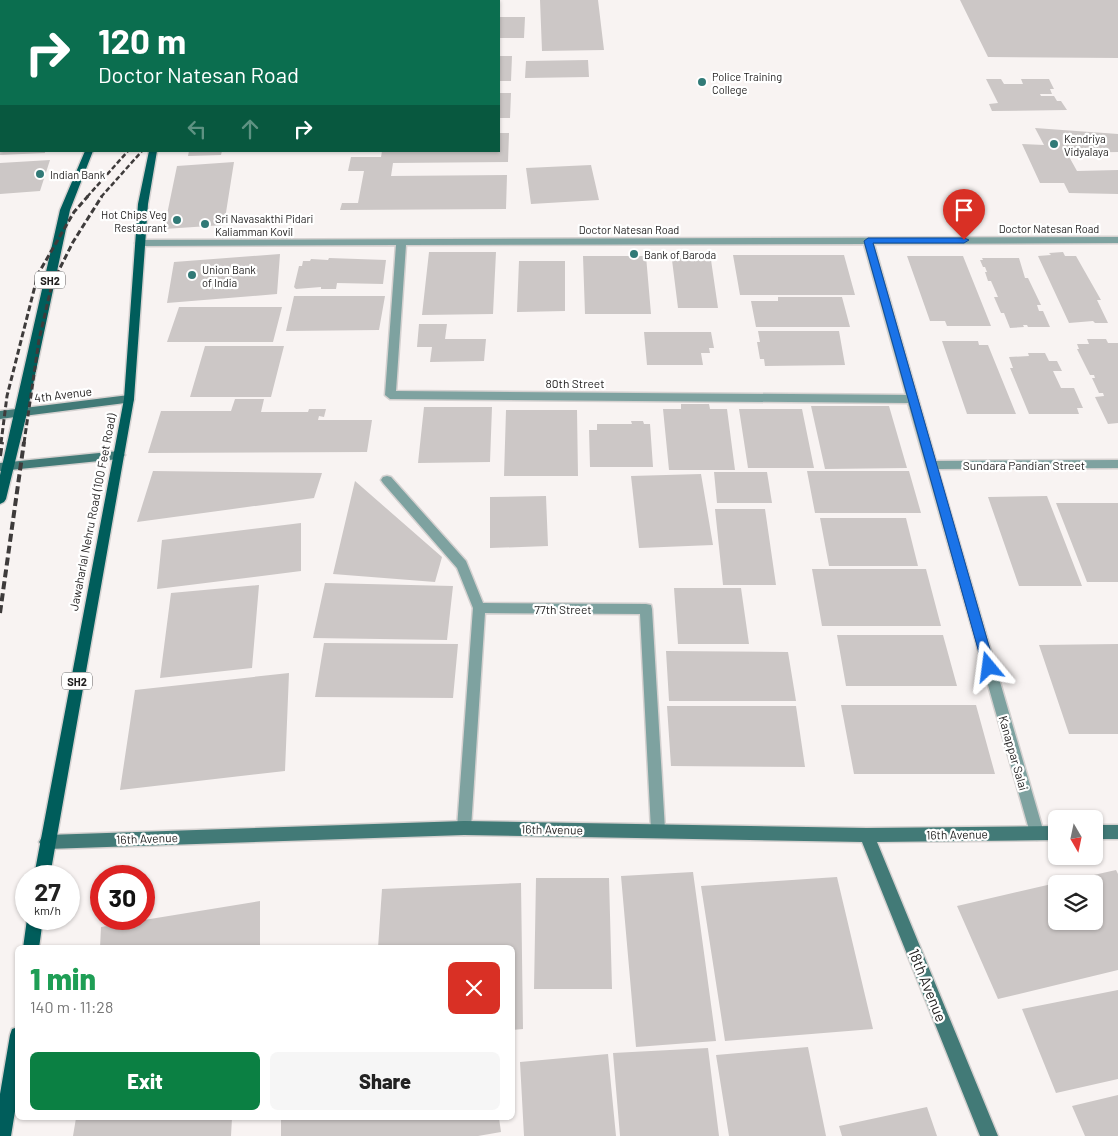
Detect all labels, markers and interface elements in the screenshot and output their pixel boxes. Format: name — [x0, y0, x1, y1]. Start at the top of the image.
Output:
text: 120 m — [98, 19, 186, 61]
icon: right — [15, 20, 80, 85]
text: Doctor Natesan Road — [98, 61, 299, 87]
place label: Police Training College — [712, 70, 782, 96]
marker: Police Training College — [696, 76, 708, 88]
icon: left — [183, 115, 211, 143]
icon: ahead — [236, 115, 264, 143]
icon: right — [289, 115, 317, 143]
place label: Kendriya Vidyalaya — [1064, 132, 1109, 158]
marker: Kendriya Vidyalaya — [1048, 138, 1060, 150]
marker: Indian Bank — [34, 168, 46, 180]
place label: Indian Bank — [50, 168, 106, 181]
pin — [943, 189, 985, 240]
icon: arrive — [950, 196, 978, 224]
place label: Hot Chips Veg Restaurant — [101, 208, 167, 234]
place label: Sri Navasakthi Pidari Kaliamman Kovil — [215, 212, 313, 238]
marker: Hot Chips Veg Restaurant — [171, 214, 183, 226]
marker: Sri Navasakthi Pidari Kaliamman Kovil — [199, 218, 211, 230]
street label: Doctor Natesan Road — [999, 222, 1099, 235]
street label: Doctor Natesan Road — [579, 223, 679, 236]
marker: Bank of Baroda — [628, 248, 640, 260]
place label: Bank of Baroda — [644, 248, 716, 261]
place label: Union Bank of India — [202, 263, 256, 289]
marker: Union Bank of India — [186, 269, 198, 281]
road number: SH2 — [35, 272, 65, 288]
street label: 80th Street — [545, 376, 605, 390]
street label: 4th Avenue — [33, 384, 93, 404]
street label: Jawaharlal Nehru Road (100 Feet Road) — [66, 411, 118, 612]
street label: Sundara Pandian Street — [963, 458, 1085, 472]
street label: 77th Street — [534, 602, 592, 616]
position arrow — [962, 640, 1014, 692]
road number: SH2 — [62, 672, 92, 689]
street label: Kanappar Salai — [997, 714, 1031, 792]
north arrow — [1048, 810, 1102, 865]
map controls — [1048, 810, 1103, 930]
street label: 16th Avenue — [521, 821, 583, 837]
street label: 16th Avenue — [926, 826, 988, 842]
street label: 16th Avenue — [116, 830, 178, 846]
speed limit sign: 30 — [90, 865, 155, 930]
button: layers — [1048, 875, 1103, 930]
text: 27 — [34, 876, 61, 906]
text: km/h — [34, 903, 61, 917]
street label: 18th Avenue — [905, 946, 951, 1024]
text: 1 min — [30, 960, 96, 996]
button: close — [448, 962, 500, 1014]
text: 140 m · 11:28 — [30, 997, 113, 1016]
button: Exit — [30, 1052, 260, 1110]
button: Share — [270, 1052, 500, 1110]

